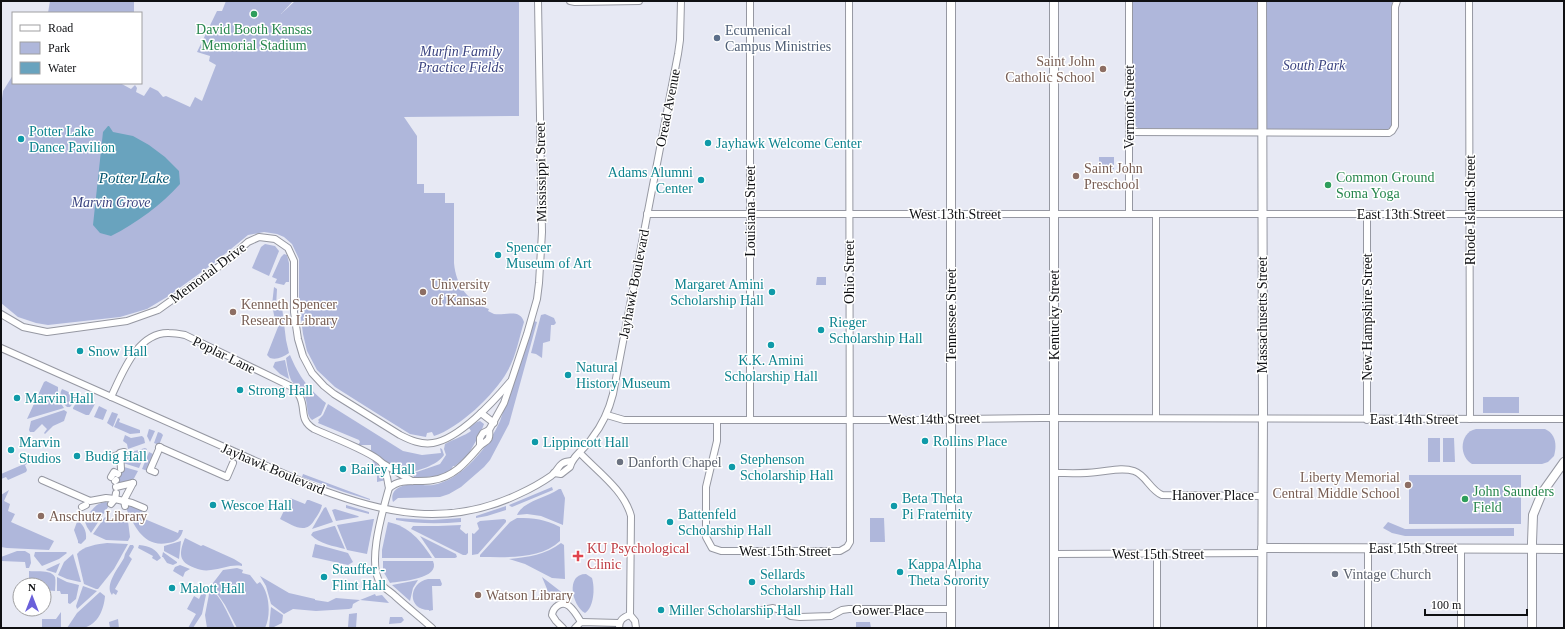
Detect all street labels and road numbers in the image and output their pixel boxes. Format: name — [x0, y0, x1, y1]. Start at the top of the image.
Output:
street label: Vermont Street — [1122, 65, 1137, 149]
street label: Oread Avenue — [653, 68, 683, 148]
street label: Mississippi Street — [533, 122, 549, 222]
street label: Rhode Island Street — [1463, 155, 1478, 265]
street label: Louisiana Street — [743, 165, 758, 257]
street label: West 13th Street — [909, 207, 1001, 222]
street label: East 13th Street — [1357, 207, 1445, 222]
street label: Jayhawk Boulevard — [616, 228, 652, 340]
street label: Memorial Drive — [167, 240, 249, 306]
street label: Ohio Street — [842, 240, 857, 304]
street label: New Hampshire Street — [1360, 253, 1375, 381]
street label: Massachusetts Street — [1255, 256, 1270, 374]
street label: Tennessee Street — [944, 268, 959, 362]
street label: Kentucky Street — [1047, 270, 1062, 360]
street label: Poplar Lane — [190, 333, 258, 377]
street label: West 14th Street — [888, 411, 980, 427]
street label: East 14th Street — [1370, 412, 1458, 427]
street label: Jayhawk Boulevard — [219, 440, 327, 498]
street label: Hanover Place — [1172, 488, 1254, 503]
street label: East 15th Street — [1369, 541, 1457, 556]
street label: West 15th Street — [739, 544, 831, 559]
street label: West 15th Street — [1112, 547, 1204, 562]
street label: Gower Place — [852, 603, 924, 618]

